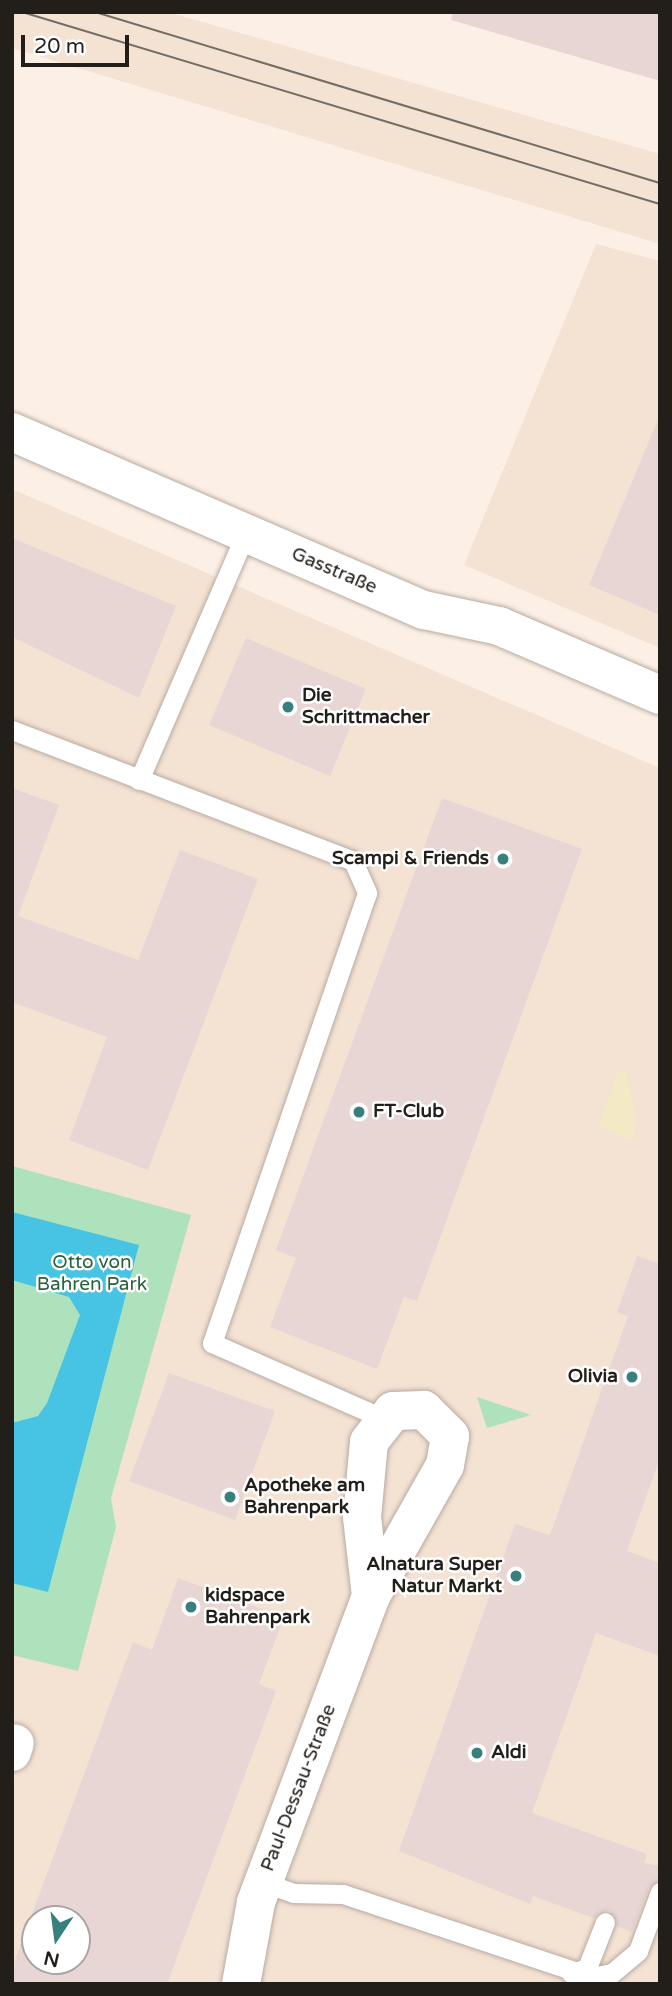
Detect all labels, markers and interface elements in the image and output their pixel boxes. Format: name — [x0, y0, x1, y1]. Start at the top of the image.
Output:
scale bar — [24, 21, 133, 65]
text: 20 m — [34, 34, 85, 59]
street label: Gasstraße — [288, 543, 380, 599]
place label: Die Schrittmacher — [302, 685, 430, 729]
marker: Die Schrittmacher — [280, 699, 296, 715]
place label: Scampi & Friends — [332, 848, 489, 870]
marker: Scampi & Friends — [495, 851, 511, 867]
place label: FT-Club — [373, 1101, 444, 1123]
marker: FT-Club — [351, 1104, 367, 1120]
park label: Otto von Bahren Park — [37, 1252, 147, 1296]
place label: Olivia — [568, 1366, 618, 1388]
marker: Olivia — [624, 1369, 640, 1385]
place label: Apotheke am Bahrenpark — [244, 1475, 365, 1519]
marker: Apotheke am Bahrenpark — [222, 1489, 238, 1505]
place label: Alnatura Super Natur Markt — [366, 1554, 502, 1598]
marker: Alnatura Super Natur Markt — [508, 1568, 524, 1584]
place label: kidspace Bahrenpark — [205, 1585, 310, 1629]
marker: kidspace Bahrenpark — [183, 1599, 199, 1615]
street label: Paul-Dessau-Straße — [257, 1701, 341, 1875]
place label: Aldi — [491, 1742, 527, 1764]
marker: Aldi — [469, 1745, 485, 1761]
north arrow — [21, 1905, 91, 1975]
text: N — [42, 1946, 62, 1971]

